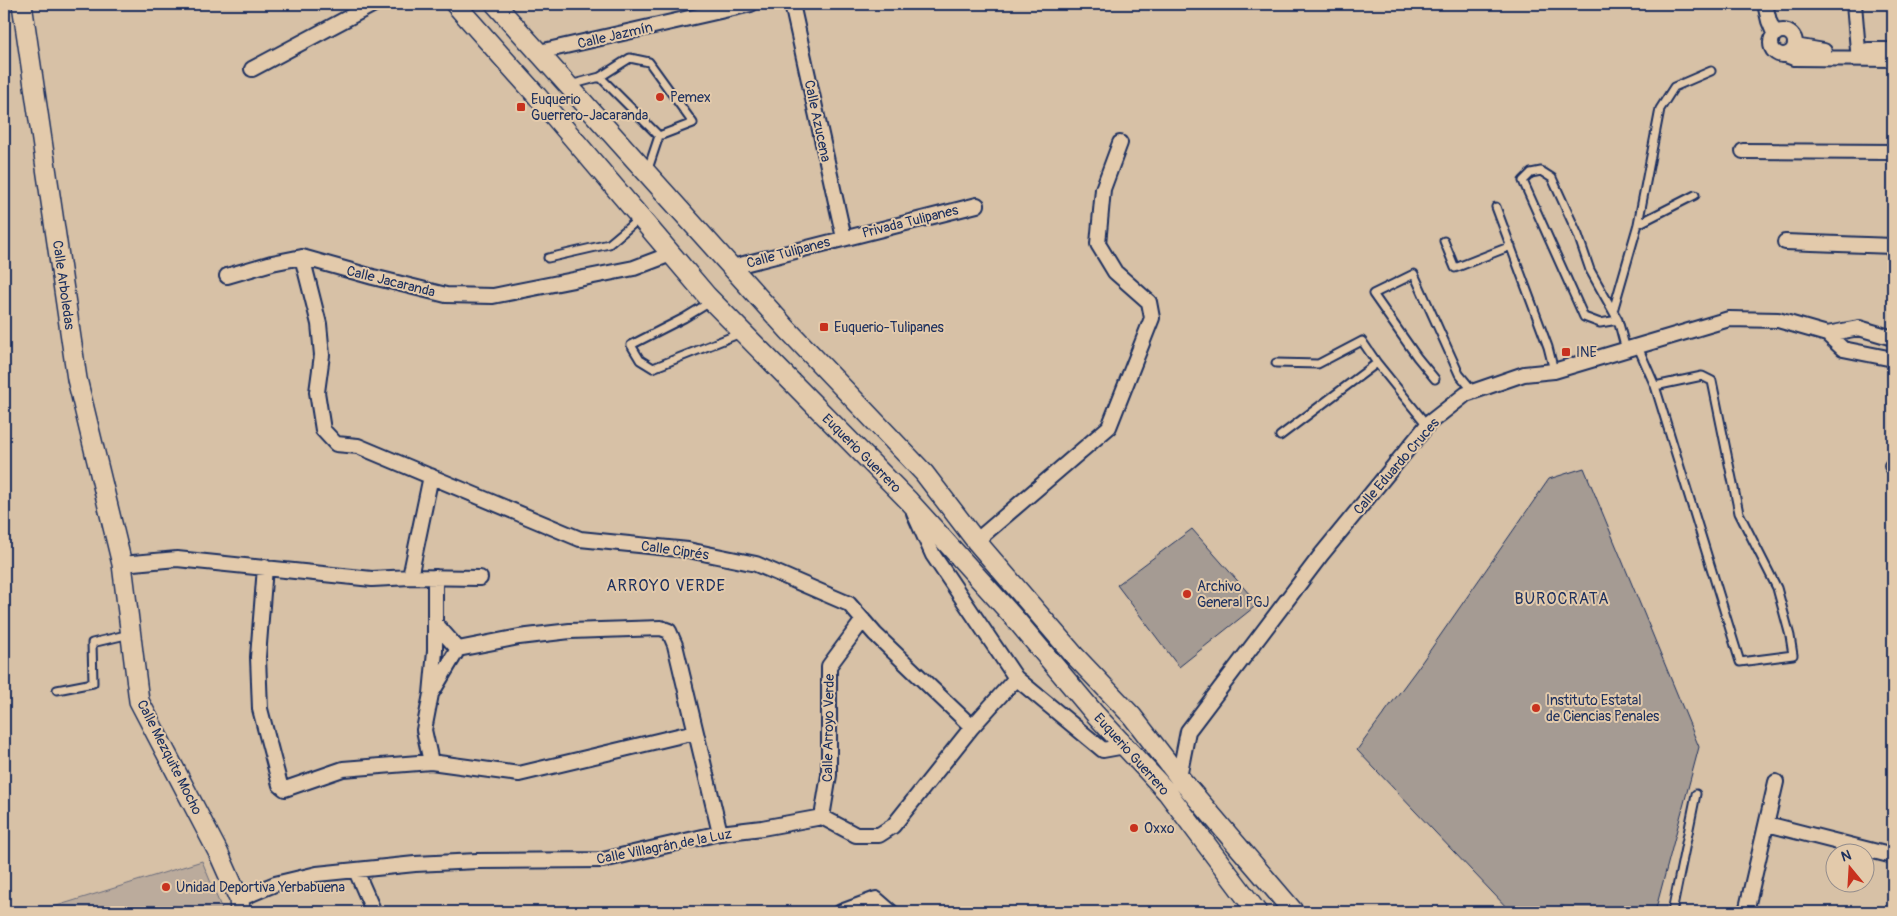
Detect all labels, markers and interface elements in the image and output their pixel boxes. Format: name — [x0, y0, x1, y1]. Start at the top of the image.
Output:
street label: Calle Jazmín — [576, 19, 654, 52]
street label: Calle Azucena — [801, 79, 834, 164]
place label: Pemex — [670, 89, 711, 106]
place label: Euquerio Guerrero-Jacaranda — [531, 91, 648, 124]
marker: Pemex — [654, 91, 666, 103]
marker: Euquerio Guerrero-Jacaranda — [515, 101, 527, 113]
street label: Privada Tulipanes — [860, 201, 961, 242]
street label: Calle Tulipanes — [745, 233, 832, 272]
street label: Calle Arboledas — [49, 239, 78, 332]
street label: Calle Jacaranda — [345, 262, 437, 301]
place label: Euquerio-Tulipanes — [834, 319, 945, 336]
marker: Euquerio-Tulipanes — [818, 321, 830, 333]
place label: INE — [1576, 344, 1597, 361]
marker: INE — [1560, 346, 1572, 358]
street label: Euquerio Guerrero — [819, 410, 905, 497]
street label: Calle Eduardo Cruces — [1350, 414, 1443, 518]
street label: Calle Ciprés — [640, 537, 711, 564]
district label: ARROYO VERDE — [606, 576, 726, 596]
place label: Archivo General PGJ — [1197, 578, 1270, 611]
marker: Archivo General PGJ — [1181, 588, 1193, 600]
district label: BUROCRATA — [1514, 589, 1610, 609]
street label: Calle Arroyo Verde — [819, 674, 838, 782]
place label: Instituto Estatal de Ciencias Penales — [1546, 692, 1660, 725]
street label: Calle Mezquite Mocho — [133, 697, 206, 818]
marker: Instituto Estatal de Ciencias Penales — [1530, 702, 1542, 714]
street label: Euquerio Guerrero — [1090, 710, 1173, 799]
place label: Oxxo — [1144, 820, 1175, 837]
marker: Oxxo — [1128, 822, 1140, 834]
street label: Calle Villagrán de la Luz — [595, 825, 733, 868]
north arrow — [1824, 844, 1874, 894]
text: N — [1839, 847, 1853, 866]
place label: Unidad Deportiva Yerbabuena — [176, 879, 345, 896]
marker: Unidad Deportiva Yerbabuena — [160, 881, 172, 893]

